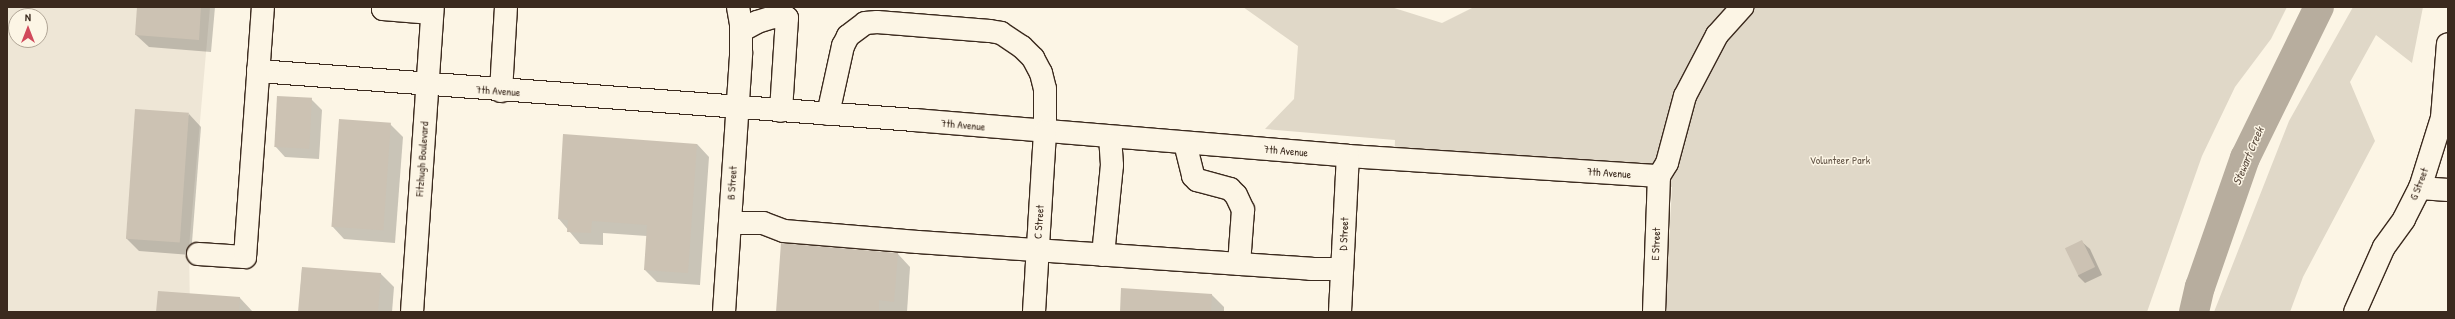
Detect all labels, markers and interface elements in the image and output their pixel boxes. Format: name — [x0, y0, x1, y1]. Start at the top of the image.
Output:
north arrow — [8, 8, 48, 48]
text: N — [25, 10, 31, 24]
street label: 7th Avenue — [475, 83, 521, 99]
street label: 7th Avenue — [940, 116, 986, 134]
street label: Fitzhugh Boulevard — [413, 121, 431, 197]
water label: Stewart Creek — [2229, 125, 2267, 187]
street label: 7th Avenue — [1263, 142, 1309, 160]
park label: Volunteer Park — [1810, 153, 1870, 167]
street label: 7th Avenue — [1586, 165, 1632, 181]
street label: B Street — [724, 166, 740, 200]
street label: G Street — [2407, 166, 2431, 202]
street label: C Street — [1031, 204, 1047, 240]
street label: D Street — [1337, 217, 1351, 251]
street label: E Street — [1649, 227, 1663, 261]

